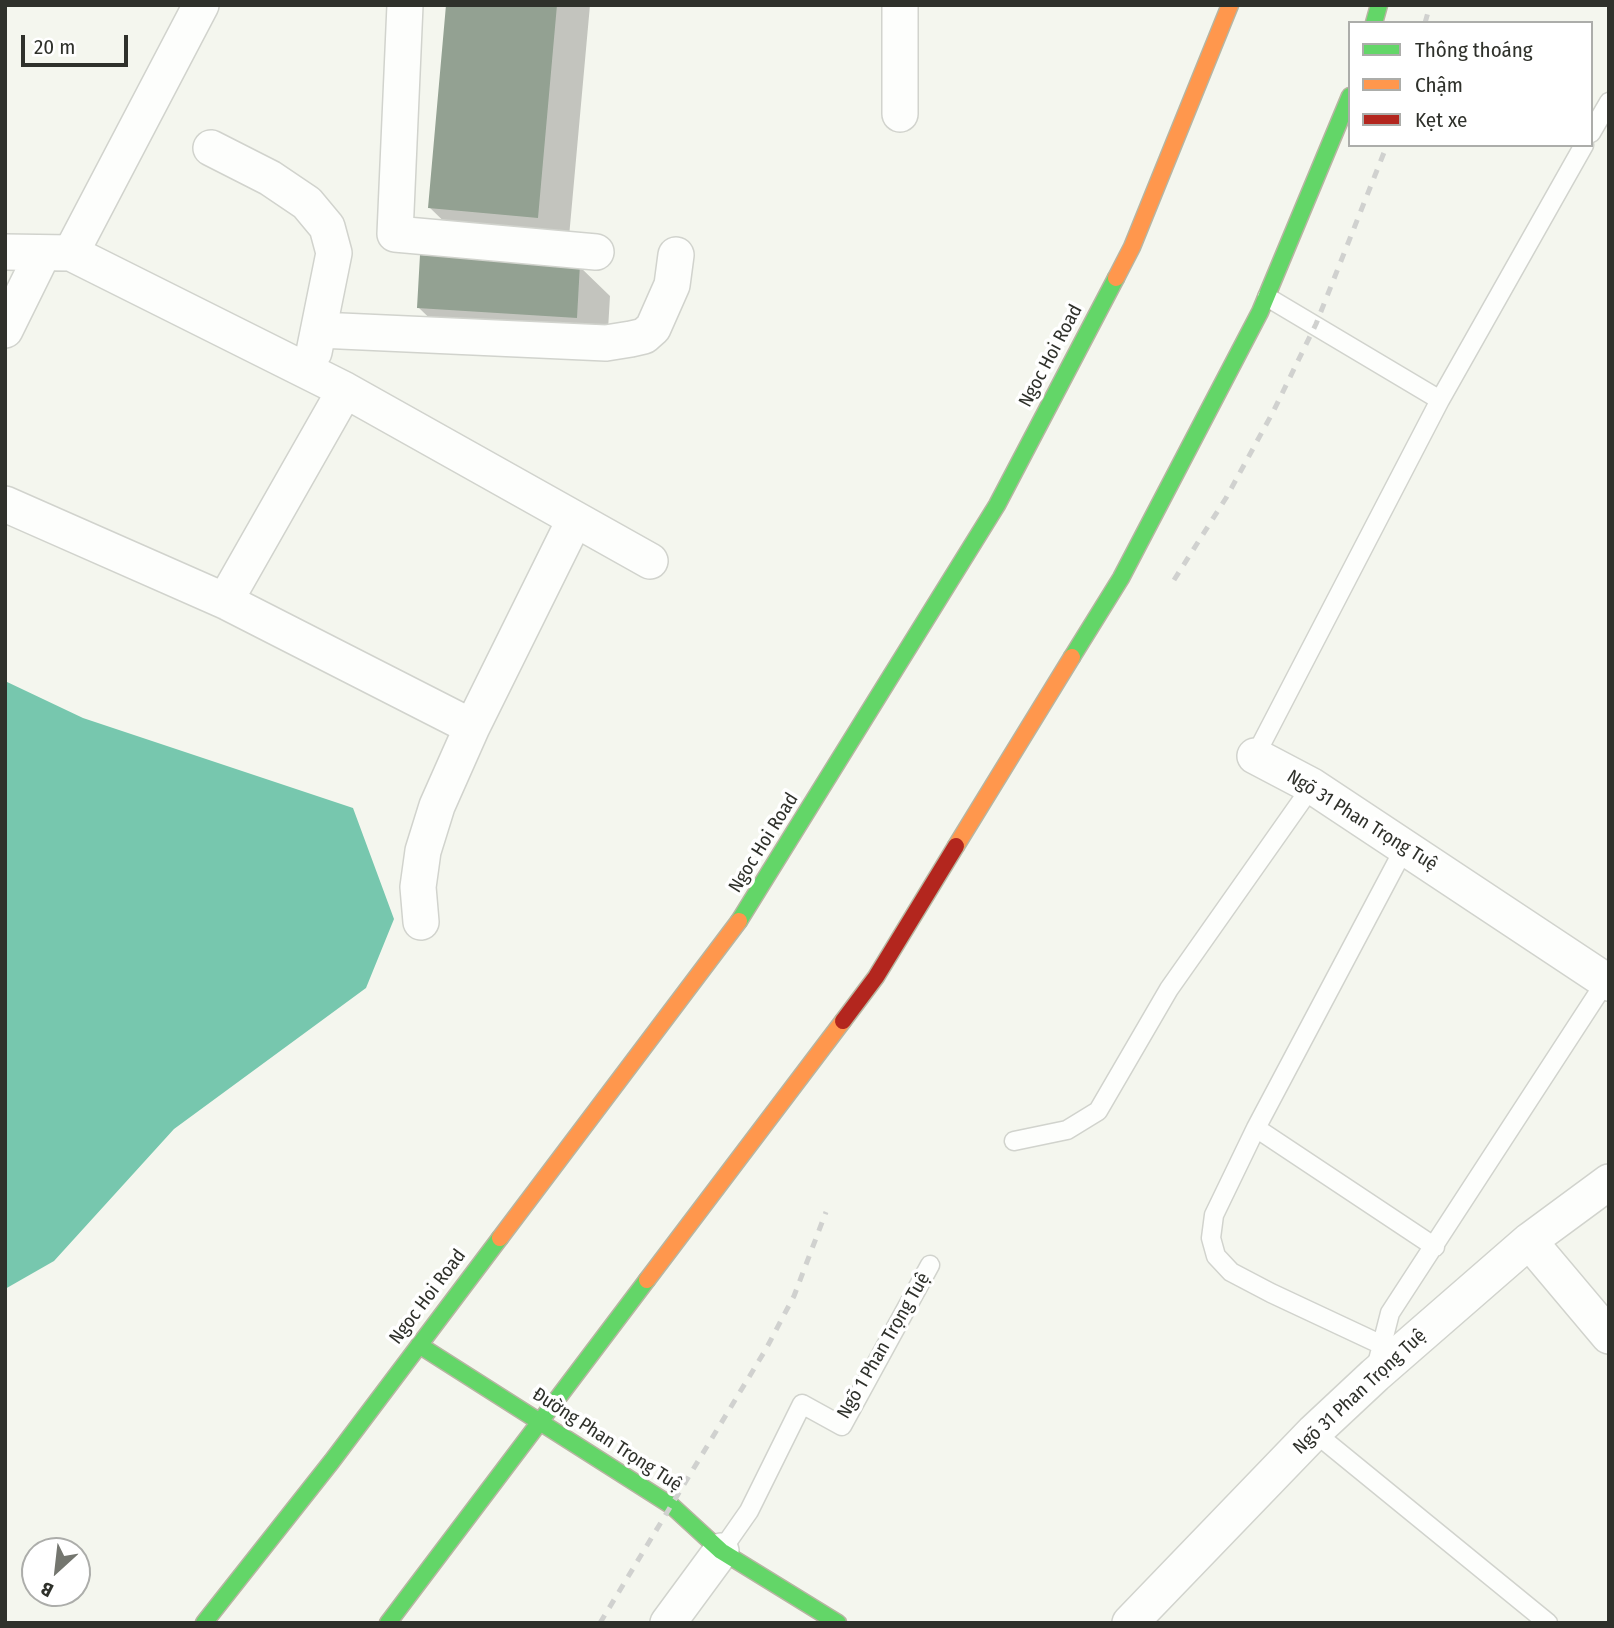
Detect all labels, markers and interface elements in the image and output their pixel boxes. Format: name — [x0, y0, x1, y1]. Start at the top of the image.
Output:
scale bar — [24, 21, 131, 65]
legend — [1348, 21, 1593, 147]
text: 20 m — [34, 34, 75, 60]
text: Thông thoáng — [1415, 37, 1533, 63]
text: Chậm — [1415, 72, 1463, 98]
text: Kẹt xe — [1415, 107, 1467, 133]
street label: Ngoc Hoi Road — [1014, 301, 1088, 411]
street label: Ngõ 31 Phan Trọng Tuệ — [1283, 765, 1441, 877]
street label: Ngoc Hoi Road — [724, 789, 804, 897]
street label: Ngoc Hoi Road — [385, 1245, 471, 1349]
street label: Ngõ 1 Phan Trọng Tuệ — [833, 1269, 935, 1423]
street label: Ngõ 31 Phan Trọng Tuệ — [1289, 1325, 1431, 1459]
street label: Đường Phan Trọng Tuệ — [528, 1383, 686, 1497]
north arrow — [21, 1537, 91, 1607]
text: B — [37, 1577, 57, 1602]

